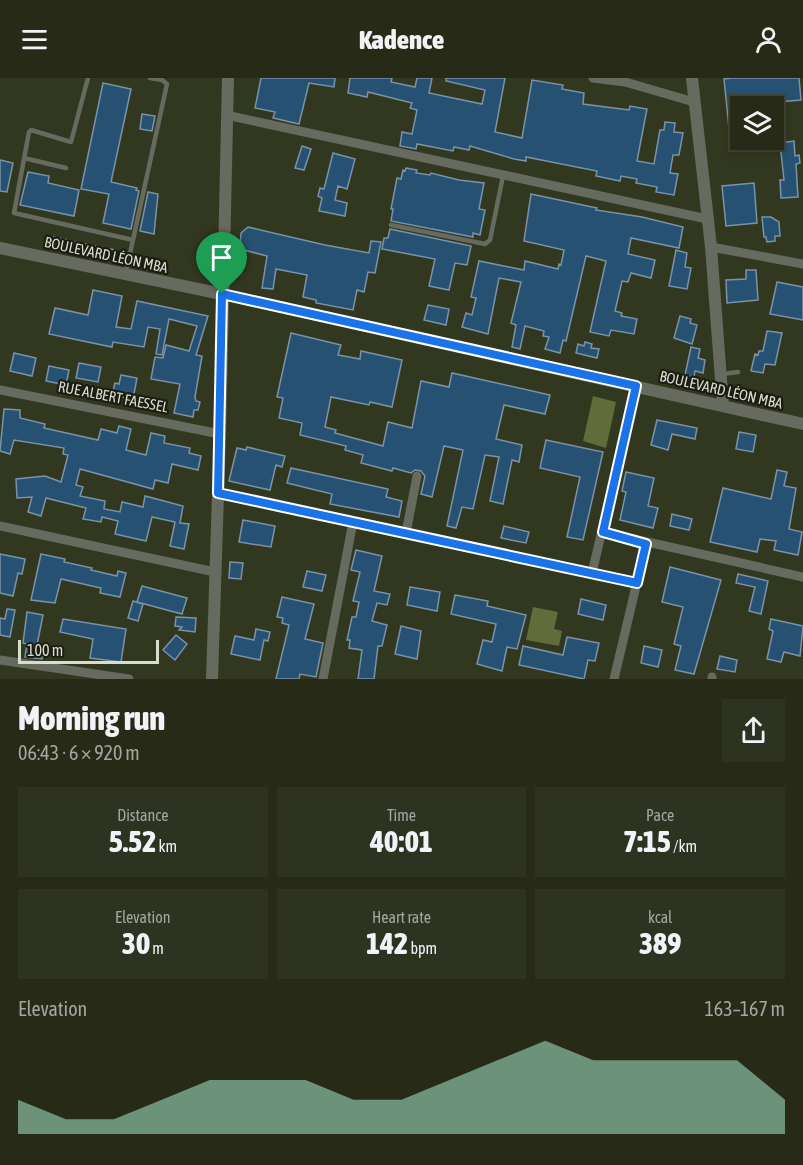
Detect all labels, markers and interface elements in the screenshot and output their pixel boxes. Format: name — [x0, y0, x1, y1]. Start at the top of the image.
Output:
icon: menu — [18, 23, 51, 56]
icon: person — [752, 23, 785, 56]
text: Kadence — [359, 24, 444, 55]
map controls — [730, 96, 784, 150]
button: layers — [730, 96, 784, 150]
pin — [196, 232, 247, 294]
street label: BOULEVARD LÉON MBA — [43, 233, 170, 276]
icon: arrive — [205, 241, 238, 274]
street label: BOULEVARD LÉON MBA — [658, 367, 785, 412]
street label: RUE ALBERT FAESSEL — [57, 377, 170, 416]
scale bar — [18, 637, 159, 664]
text: 100 m — [27, 641, 63, 659]
text: Morning run — [18, 699, 165, 737]
button: share — [722, 699, 785, 762]
text: 06:43 · 6 × 920 m — [18, 741, 140, 764]
text: Distance — [117, 806, 168, 824]
text: Time — [387, 806, 416, 824]
text: Pace — [646, 806, 674, 824]
text: 5.52 — [109, 824, 156, 858]
text: 40:01 — [370, 824, 433, 858]
text: 7:15 — [623, 824, 671, 858]
text: km — [156, 837, 177, 855]
text: /km — [671, 837, 697, 855]
text: Elevation — [115, 908, 171, 926]
text: Heart rate — [372, 908, 431, 926]
text: kcal — [648, 908, 672, 926]
text: 30 — [122, 926, 150, 960]
text: 142 — [366, 926, 408, 960]
text: 389 — [639, 926, 681, 960]
text: m — [150, 939, 164, 957]
text: bpm — [408, 939, 437, 957]
text: Elevation — [18, 997, 87, 1020]
text: 163–167 m — [704, 997, 785, 1020]

